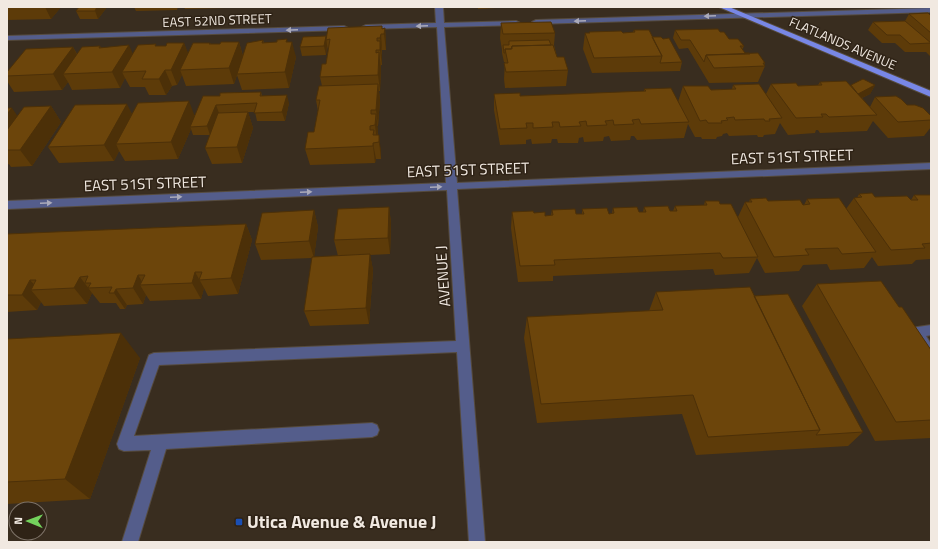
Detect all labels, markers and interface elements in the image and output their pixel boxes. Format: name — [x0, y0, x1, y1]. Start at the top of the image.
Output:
street label: EAST 52ND STREET — [162, 8, 272, 32]
street label: FLATLANDS AVENUE — [786, 11, 900, 75]
one-way arrow — [704, 13, 716, 20]
one-way arrow — [574, 17, 586, 24]
one-way arrow — [415, 23, 428, 29]
one-way arrow — [285, 27, 298, 33]
street label: EAST 51ST STREET — [730, 143, 854, 170]
street label: EAST 51ST STREET — [406, 156, 530, 183]
street label: EAST 51ST STREET — [83, 170, 207, 197]
one-way arrow — [430, 183, 442, 190]
one-way arrow — [300, 189, 313, 195]
one-way arrow — [170, 194, 182, 201]
one-way arrow — [40, 200, 53, 206]
street label: AVENUE J — [429, 245, 456, 307]
north arrow — [8, 501, 48, 541]
place label: Utica Avenue & Avenue J — [247, 508, 436, 535]
text: N — [10, 517, 26, 525]
marker: Utica Avenue & Avenue J — [234, 517, 244, 527]

